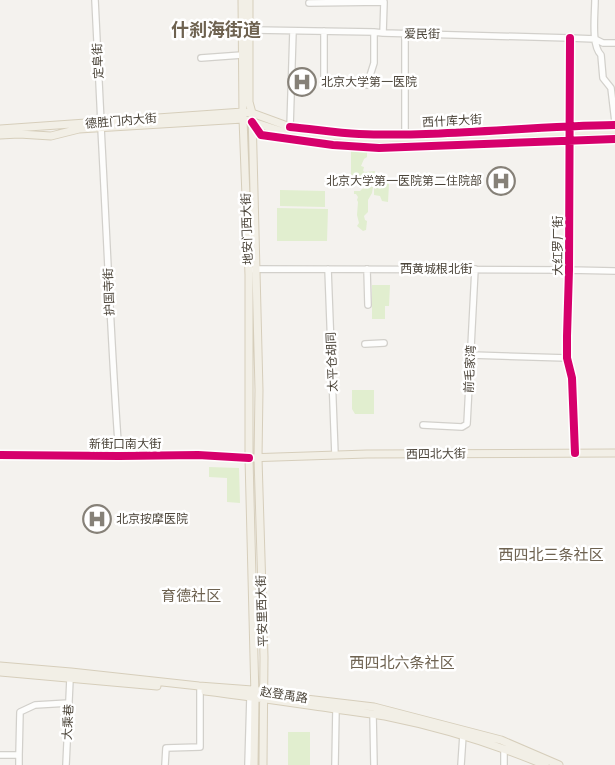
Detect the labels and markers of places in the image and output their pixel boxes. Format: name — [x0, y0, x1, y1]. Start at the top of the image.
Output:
hospital icon: 北京大学第一医院 — [287, 67, 317, 97]
place label: 北京大学第一医院 — [321, 75, 417, 90]
hospital icon: 北京大学第一医院第二住院部 — [486, 166, 516, 196]
place label: 北京大学第一医院第二住院部 — [326, 174, 482, 189]
hospital icon: 北京按摩医院 — [82, 504, 112, 534]
place label: 北京按摩医院 — [116, 512, 188, 527]

